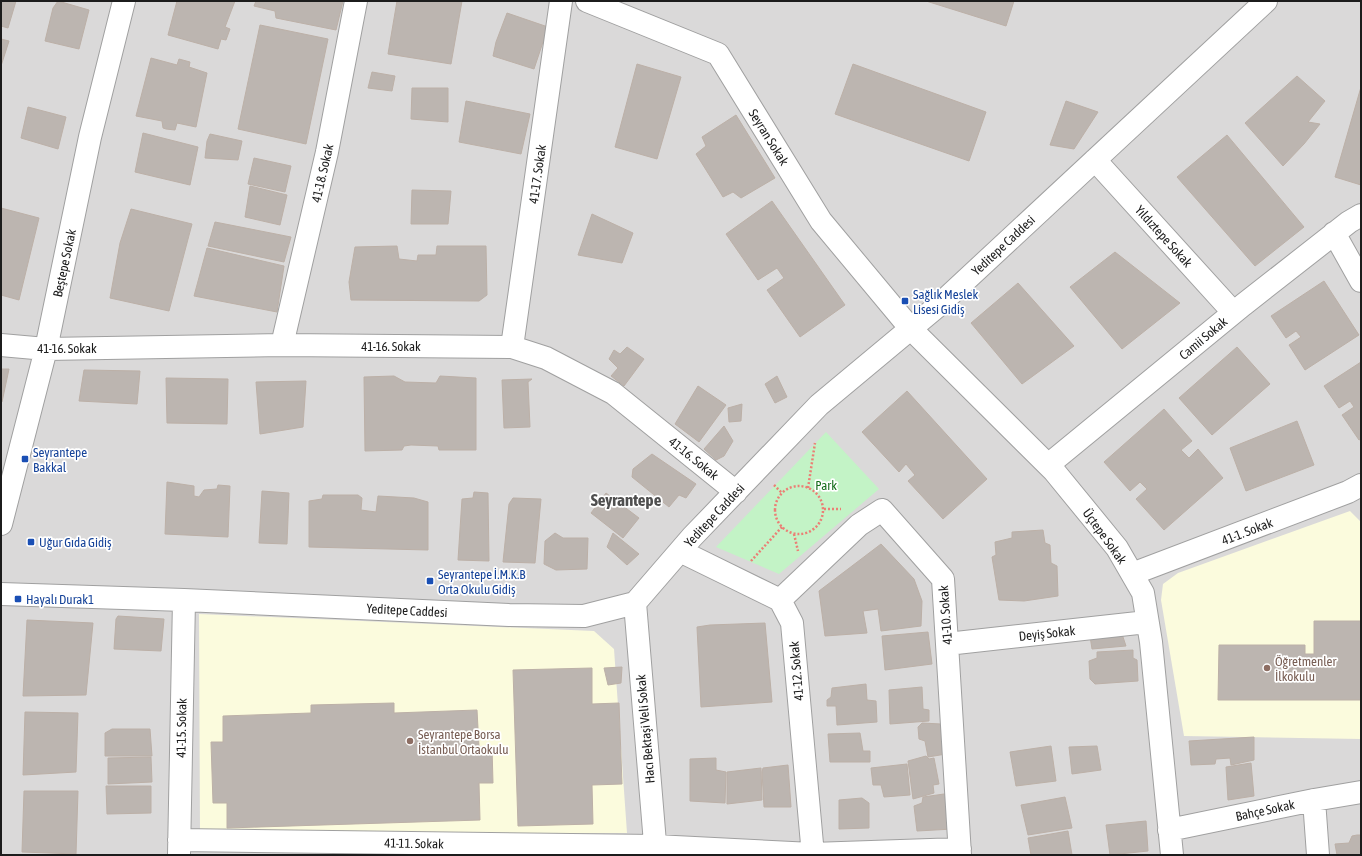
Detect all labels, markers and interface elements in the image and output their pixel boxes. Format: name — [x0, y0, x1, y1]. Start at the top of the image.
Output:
street label: Seyran Sokak — [745, 106, 792, 168]
street label: 41-18. Sokak — [308, 142, 337, 204]
street label: 41-17. Sokak — [526, 143, 549, 205]
street label: Yıldıztepe Sokak — [1132, 202, 1195, 271]
street label: Yeditepe Caddesi — [969, 212, 1038, 278]
street label: Beştepe Sokak — [50, 227, 79, 298]
place label: Sağlık Meslek Lisesi Gidiş — [913, 287, 978, 317]
marker: Sağlık Meslek Lisesi Gidiş — [900, 296, 910, 306]
street label: Camii Sokak — [1176, 314, 1231, 363]
street label: 41-16. Sokak — [361, 339, 421, 354]
street label: 41-16. Sokak — [37, 341, 97, 356]
street label: 41-16. Sokak — [666, 434, 722, 483]
place label: Seyrantepe Bakkal — [33, 445, 87, 475]
marker: Seyrantepe Bakkal — [20, 454, 30, 464]
park label: Park — [815, 478, 837, 493]
street label: Yeditepe Caddesi — [681, 481, 747, 550]
district label: Seyrantepe — [591, 490, 662, 510]
street label: Üçtepe Sokak — [1079, 506, 1130, 567]
street label: 41-1. Sokak — [1220, 515, 1275, 548]
place label: Uğur Gıda Gidiş — [39, 535, 112, 550]
marker: Uğur Gıda Gidiş — [26, 537, 36, 547]
place label: Seyrantepe İ.M.K.B Orta Okulu Gidiş — [438, 567, 526, 597]
marker: Seyrantepe İ.M.K.B Orta Okulu Gidiş — [425, 576, 435, 586]
street label: 41-10. Sokak — [936, 584, 955, 645]
place label: Hayalı Durak1 — [26, 592, 94, 607]
marker: Hayalı Durak1 — [13, 594, 23, 604]
street label: Yeditepe Caddesi — [366, 601, 448, 620]
street label: Deyiş Sokak — [1018, 623, 1076, 644]
street label: 41-12. Sokak — [786, 640, 807, 701]
place label: Öğretmenler İlkokulu — [1275, 654, 1336, 684]
marker: Öğretmenler İlkokulu — [1262, 663, 1272, 673]
street label: Hacı Bektaşi Veli Sokak — [633, 674, 658, 784]
street label: 41-15. Sokak — [173, 698, 190, 758]
place label: Seyrantepe Borsa İstanbul Ortaokulu — [418, 727, 509, 757]
marker: Seyrantepe Borsa İstanbul Ortaokulu — [405, 736, 415, 746]
street label: Bahçe Sokak — [1234, 797, 1296, 824]
street label: 41-11. Sokak — [384, 835, 444, 852]

